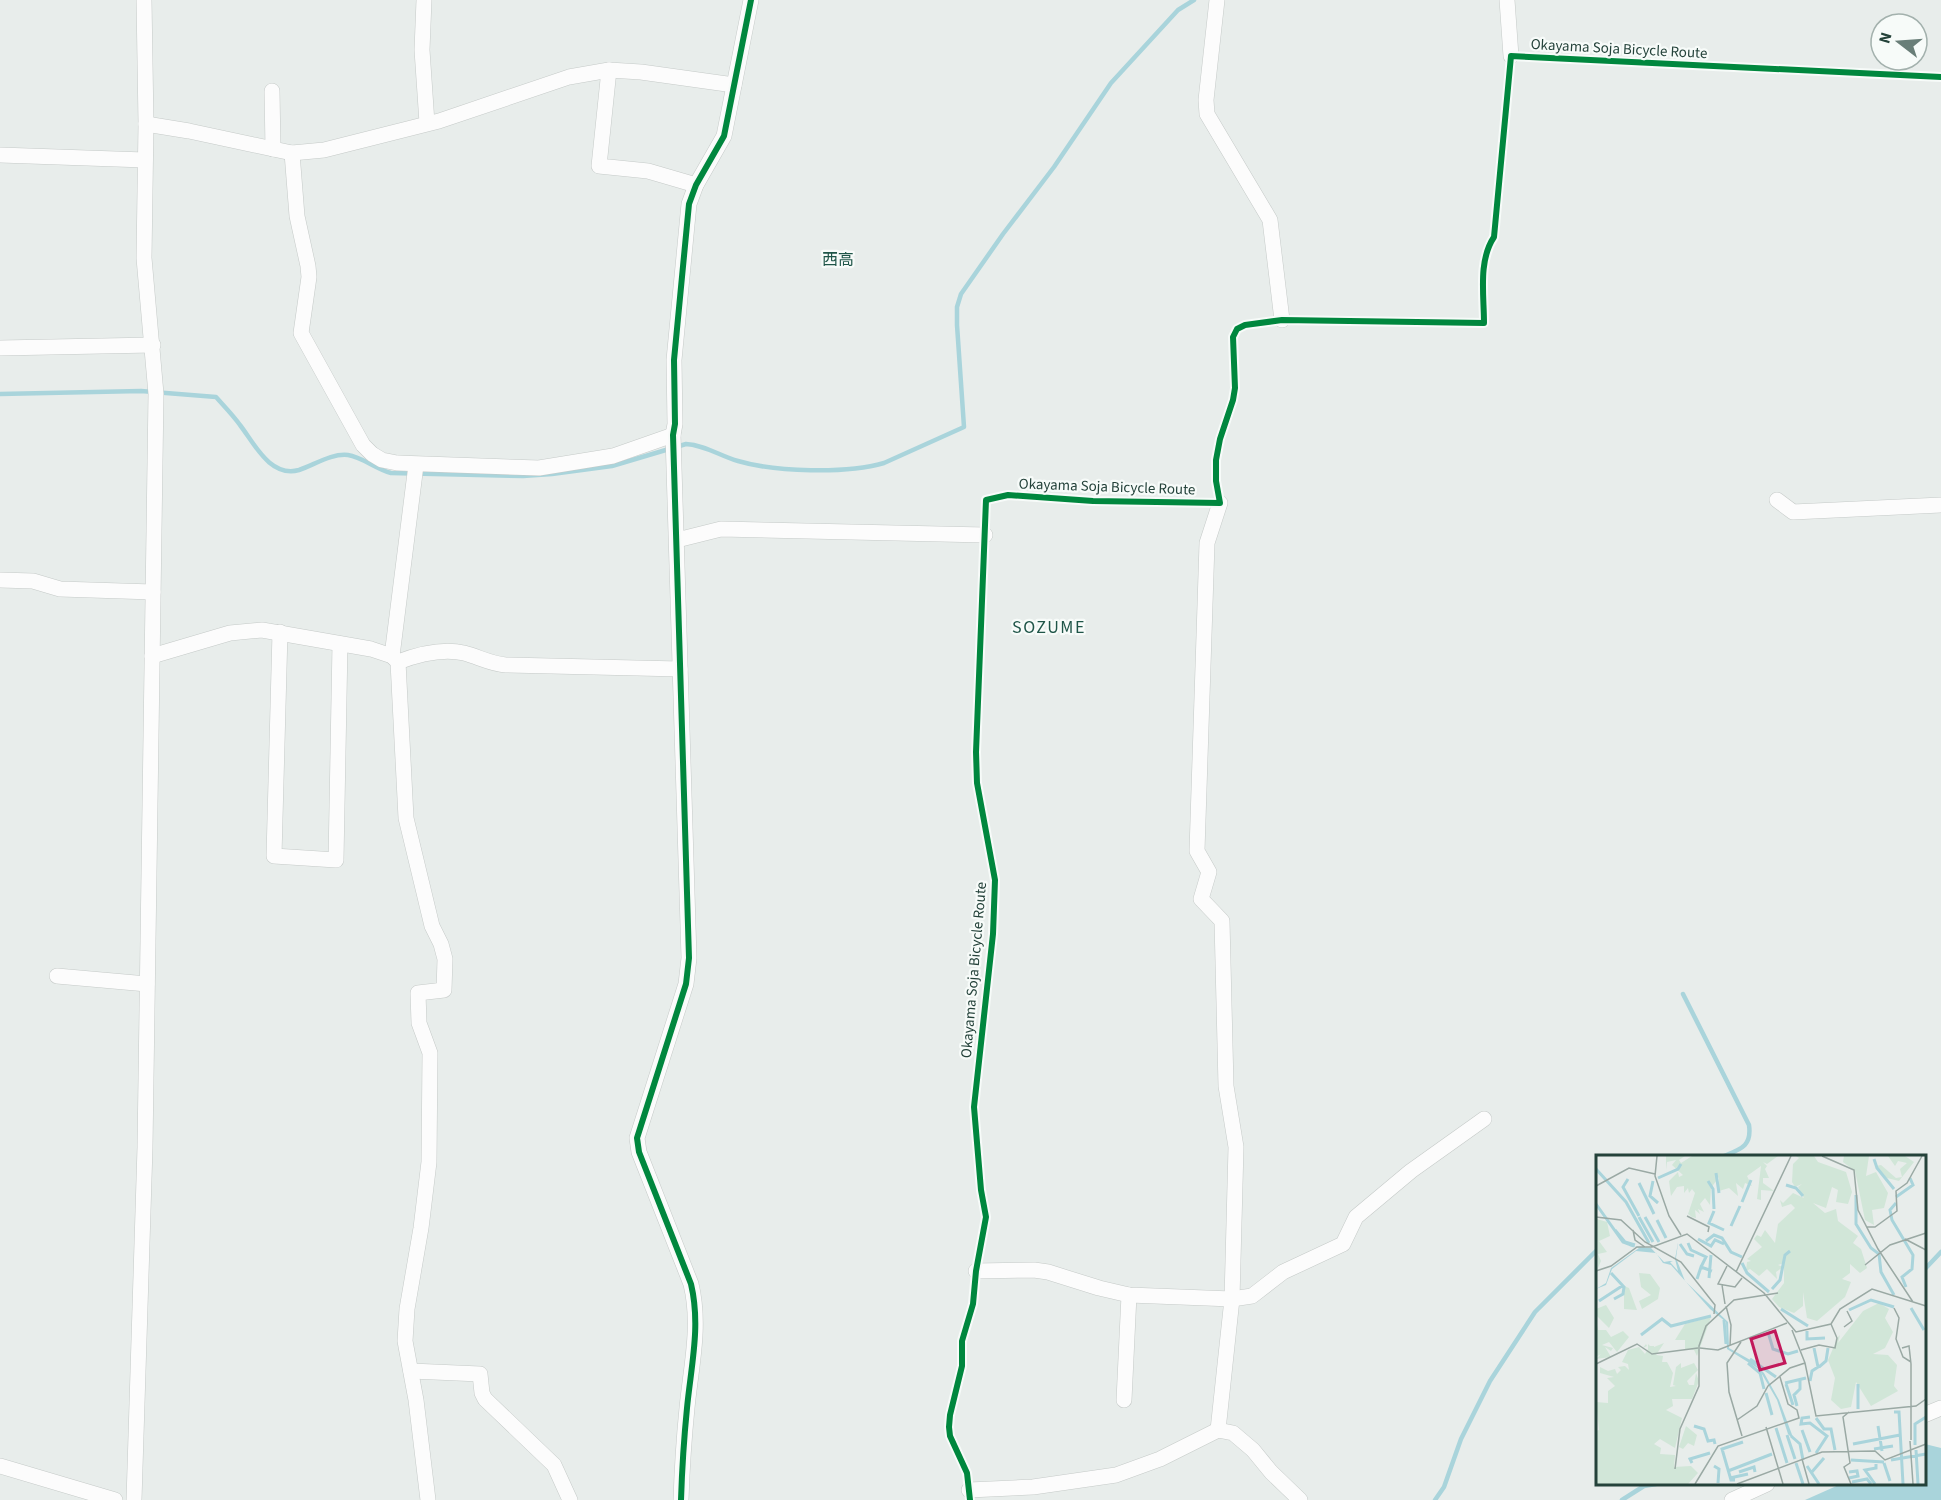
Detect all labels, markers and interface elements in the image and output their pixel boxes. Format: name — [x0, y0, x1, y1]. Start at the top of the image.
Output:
north arrow — [1869, 12, 1929, 72]
text: N — [1874, 30, 1898, 46]
street label: Okayama Soja Bicycle Route — [1530, 34, 1708, 64]
district label: 西高 — [822, 249, 854, 271]
street label: Okayama Soja Bicycle Route — [1018, 473, 1196, 501]
district label: SOZUME — [1012, 615, 1086, 640]
street label: Okayama Soja Bicycle Route — [956, 881, 992, 1059]
inset map — [1596, 1155, 1926, 1485]

